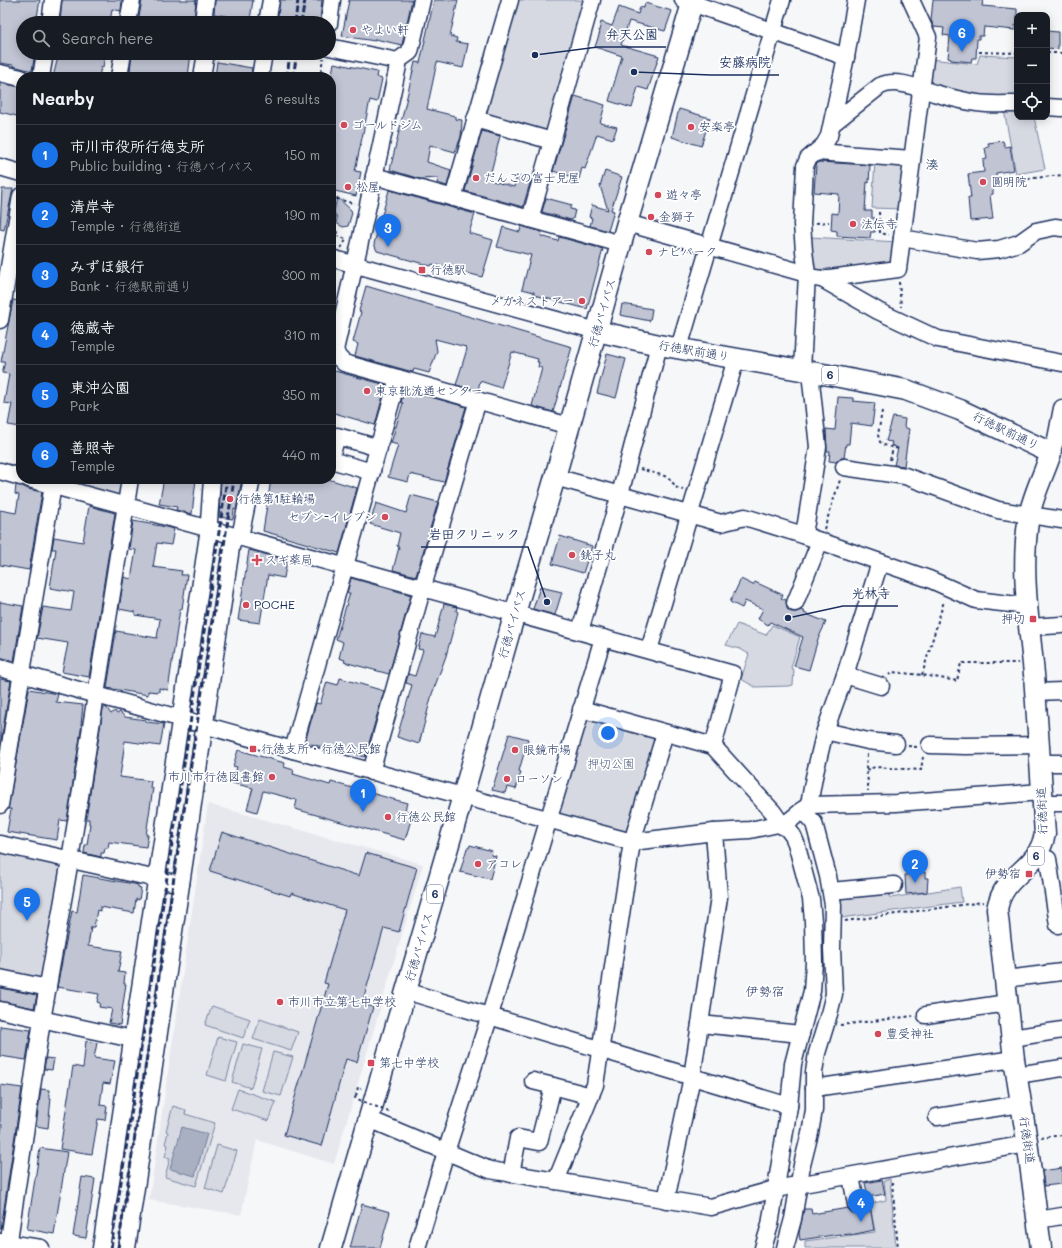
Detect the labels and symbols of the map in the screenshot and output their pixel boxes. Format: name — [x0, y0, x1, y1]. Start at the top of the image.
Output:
pin: 6 — [949, 19, 975, 52]
place label: やよい軒 — [361, 21, 409, 37]
callout: 弁天公園 — [598, 22, 666, 47]
marker: やよい軒 — [348, 25, 358, 35]
text: 弁天公園 — [606, 25, 658, 42]
callout: 安藤病院 — [711, 50, 779, 75]
text: 安藤病院 — [719, 53, 771, 70]
place label: ゴールドジム — [352, 116, 423, 132]
place label: 安楽亭 — [699, 118, 735, 134]
marker: ゴールドジム — [339, 120, 349, 130]
marker: 安楽亭 — [686, 122, 696, 132]
district label: 湊 — [925, 155, 939, 172]
place label: だんごの富士見屋 — [484, 169, 580, 185]
marker: だんごの富士見屋 — [471, 173, 481, 183]
place label: 圓明院 — [991, 173, 1027, 189]
marker: 圓明院 — [978, 177, 988, 187]
place label: 松屋 — [356, 178, 380, 194]
marker: 松屋 — [343, 182, 353, 192]
place label: 遊々亭 — [666, 186, 702, 202]
marker: 遊々亭 — [653, 190, 663, 200]
place label: 金獅子 — [659, 208, 695, 224]
marker: 金獅子 — [646, 212, 656, 222]
pin: 3 — [375, 214, 401, 247]
place label: 法伝寺 — [861, 215, 897, 231]
marker: 法伝寺 — [848, 219, 858, 229]
place label: ナビパーク — [657, 243, 717, 259]
marker: ナビパーク — [644, 247, 654, 257]
place label: 行徳駅 — [430, 261, 466, 277]
marker: 行徳駅 — [417, 265, 427, 275]
street label: 行徳バイパス — [583, 276, 619, 349]
place label: メガネストアー — [490, 292, 574, 308]
marker: メガネストアー — [577, 296, 587, 306]
street label: 行徳駅前通り — [657, 336, 731, 364]
road number: 6 — [822, 366, 838, 384]
place label: 東京靴流通センター — [375, 382, 483, 398]
marker: 東京靴流通センター — [362, 386, 372, 396]
street label: 行徳駅前通り — [971, 407, 1042, 453]
place label: 行徳第1駐輪場 — [238, 490, 315, 506]
marker: 行徳第1駐輪場 — [225, 494, 235, 504]
place label: セブン-イレブン — [288, 508, 377, 524]
marker: セブン-イレブン — [380, 512, 390, 522]
callout: 岩田クリニック — [421, 522, 528, 547]
text: 岩田クリニック — [428, 525, 520, 542]
place label: 銚子丸 — [580, 546, 616, 562]
marker: 銚子丸 — [567, 550, 577, 560]
place label: スギ薬局 — [265, 551, 313, 567]
marker: スギ薬局 — [252, 555, 262, 565]
callout: 光林寺 — [843, 581, 898, 606]
text: 光林寺 — [851, 584, 891, 601]
street label: 行徳バイパス — [493, 587, 529, 660]
place label: POCHE — [254, 596, 295, 612]
marker: POCHE — [241, 600, 251, 610]
place label: 押切 — [1001, 610, 1025, 626]
marker: 押切 — [1028, 614, 1038, 624]
your location — [598, 723, 618, 743]
place label: 行徳支所・行徳公民館 — [261, 740, 381, 756]
place label: 眼鏡市場 — [523, 741, 571, 757]
marker: 行徳支所・行徳公民館 — [248, 744, 258, 754]
marker: 眼鏡市場 — [510, 745, 520, 755]
park label: 押切公園 — [587, 755, 635, 771]
place label: 市川市行徳図書館 — [168, 768, 264, 784]
place label: ローソン — [515, 770, 563, 786]
marker: 市川市行徳図書館 — [267, 772, 277, 782]
marker: ローソン — [502, 774, 512, 784]
pin: 1 — [350, 779, 376, 812]
street label: 行徳街道 — [1032, 787, 1050, 835]
place label: 行徳公民館 — [396, 808, 456, 824]
marker: 行徳公民館 — [383, 812, 393, 822]
road number: 6 — [1028, 847, 1044, 865]
pin: 2 — [902, 850, 928, 883]
place label: アコレ — [486, 855, 522, 871]
marker: アコレ — [473, 859, 483, 869]
place label: 伊勢宿 — [985, 865, 1021, 881]
marker: 伊勢宿 — [1024, 869, 1034, 879]
road number: 6 — [427, 885, 443, 903]
pin: 5 — [14, 888, 40, 921]
street label: 行徳バイパス — [400, 910, 436, 983]
district label: 伊勢宿 — [745, 982, 785, 999]
place label: 市川市立第七中学校 — [288, 993, 396, 1009]
marker: 市川市立第七中学校 — [275, 997, 285, 1007]
place label: 豊受神社 — [886, 1025, 934, 1041]
marker: 豊受神社 — [873, 1029, 883, 1039]
place label: 第七中学校 — [379, 1054, 439, 1070]
marker: 第七中学校 — [366, 1058, 376, 1068]
street label: 行徳街道 — [1017, 1115, 1039, 1165]
pin: 4 — [848, 1189, 874, 1222]

